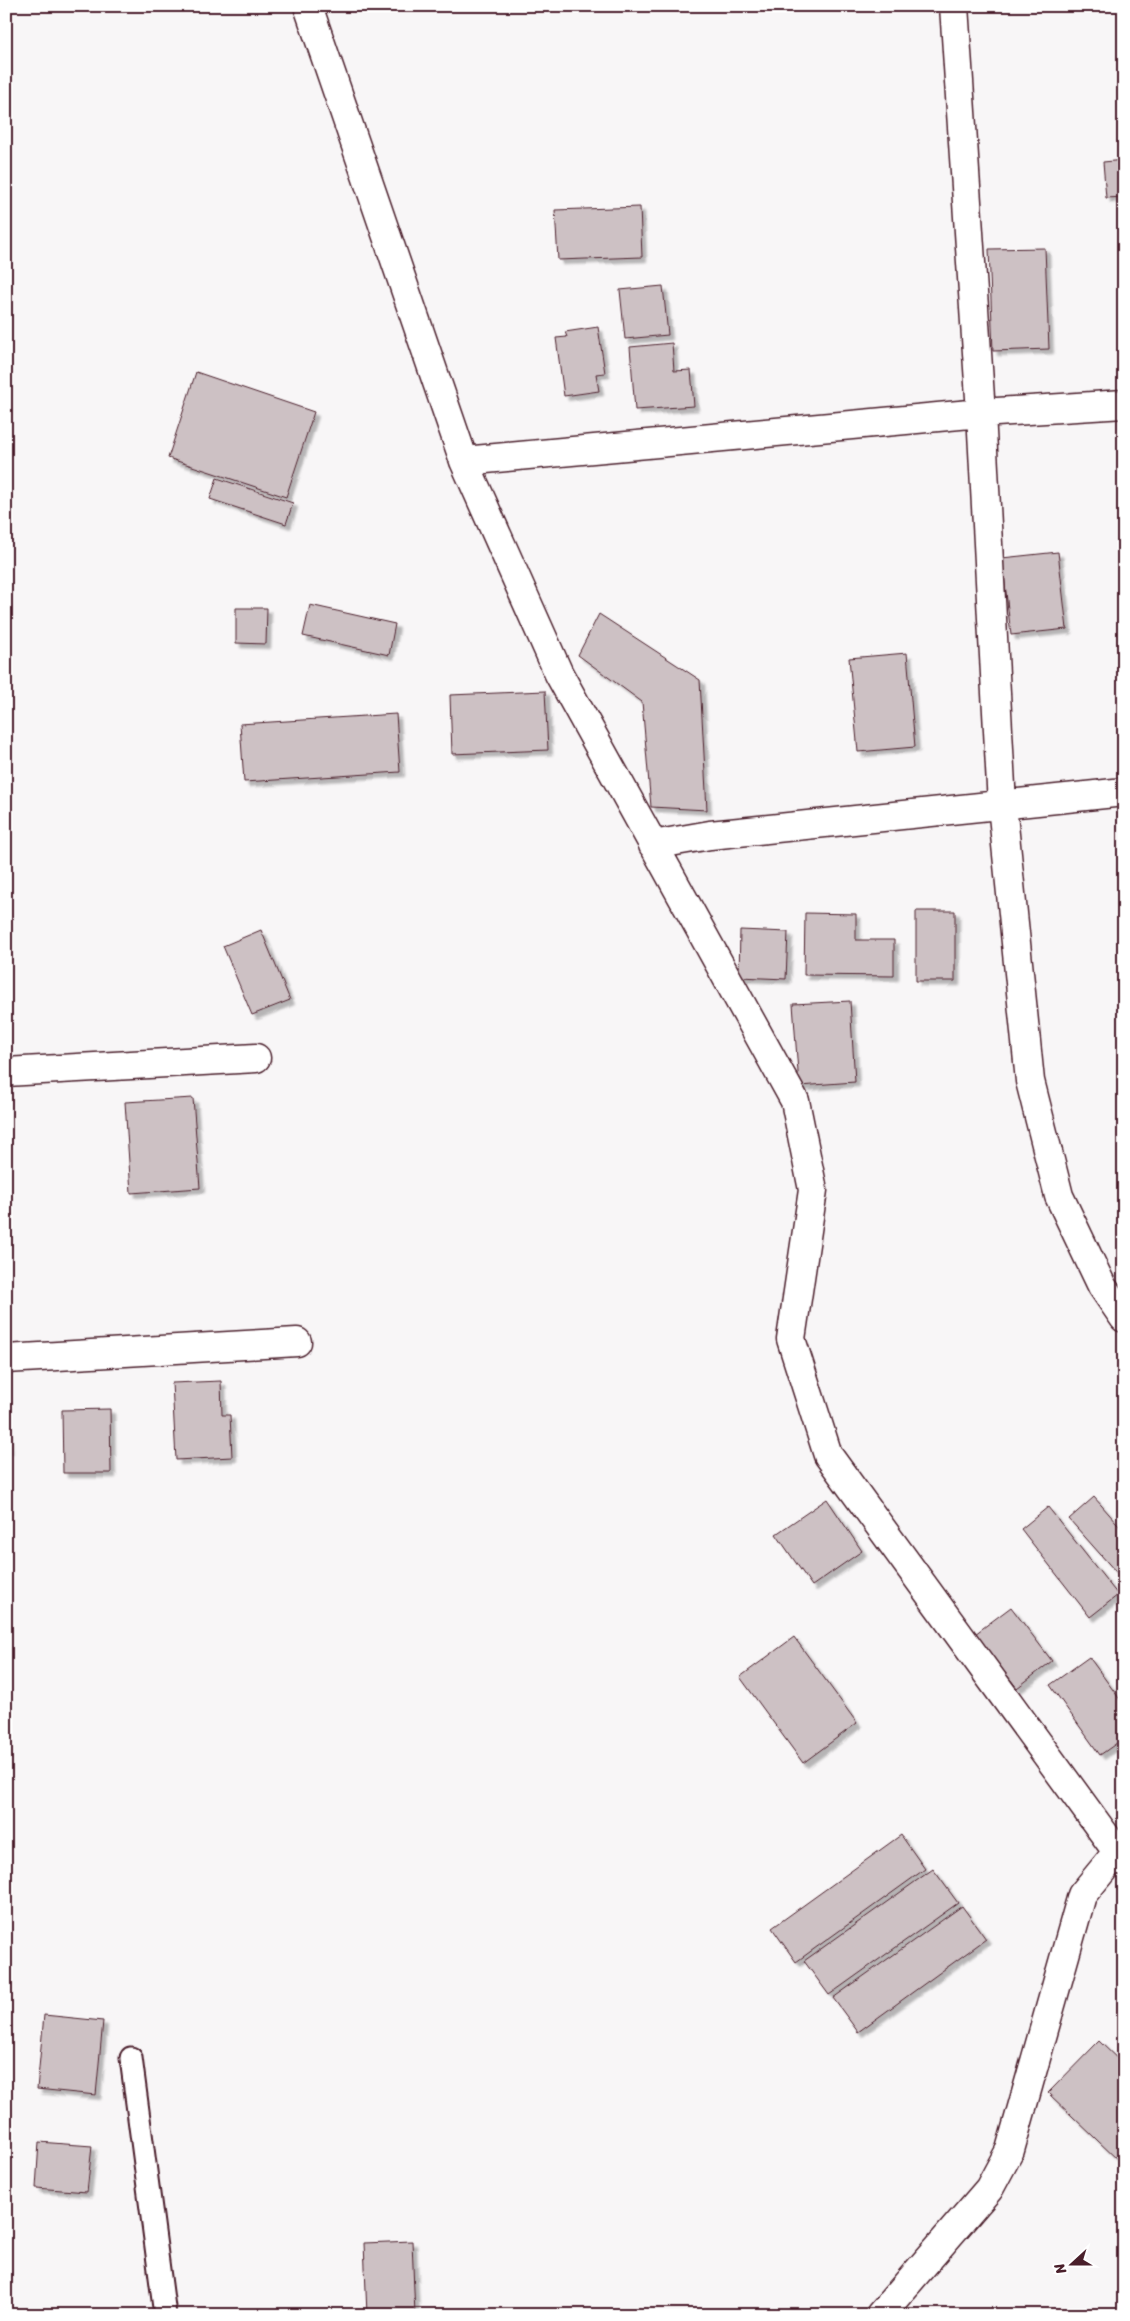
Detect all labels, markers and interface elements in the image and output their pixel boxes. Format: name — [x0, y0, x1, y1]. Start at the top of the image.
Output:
north arrow — [1048, 2238, 1098, 2288]
text: N — [1047, 2259, 1074, 2278]

